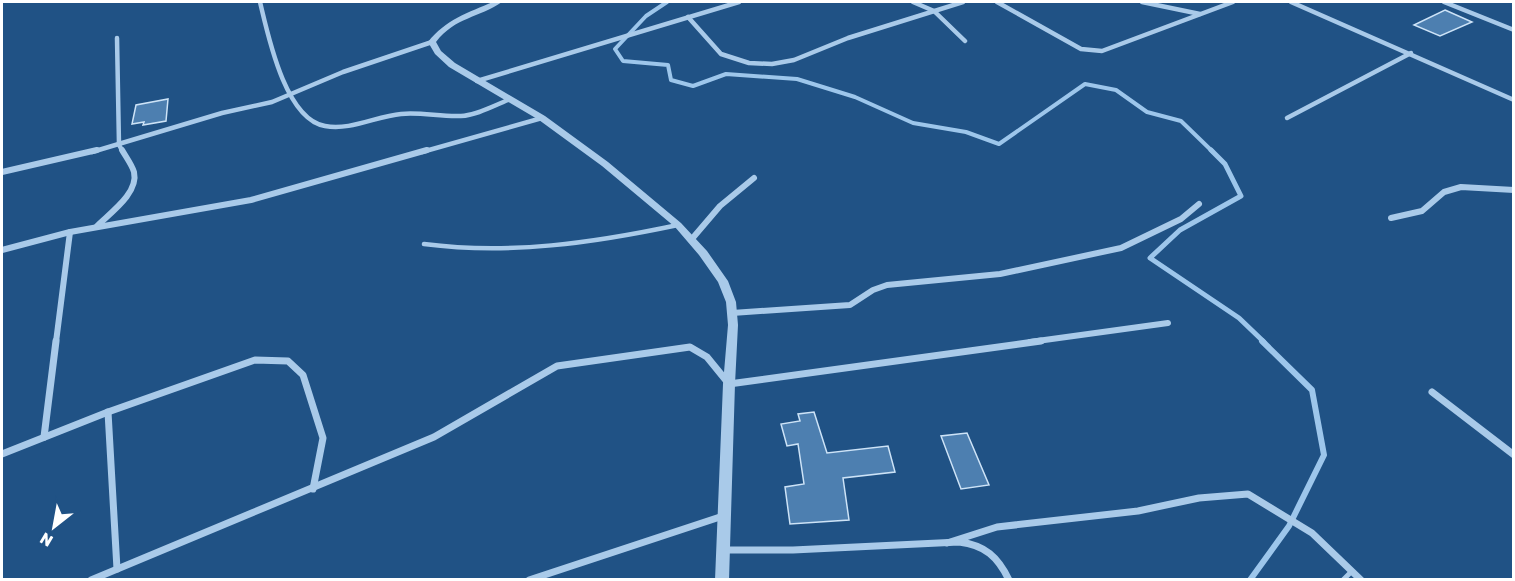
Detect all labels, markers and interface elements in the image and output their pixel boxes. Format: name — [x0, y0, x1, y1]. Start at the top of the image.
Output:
north arrow — [24, 497, 84, 557]
text: N — [37, 528, 56, 551]

